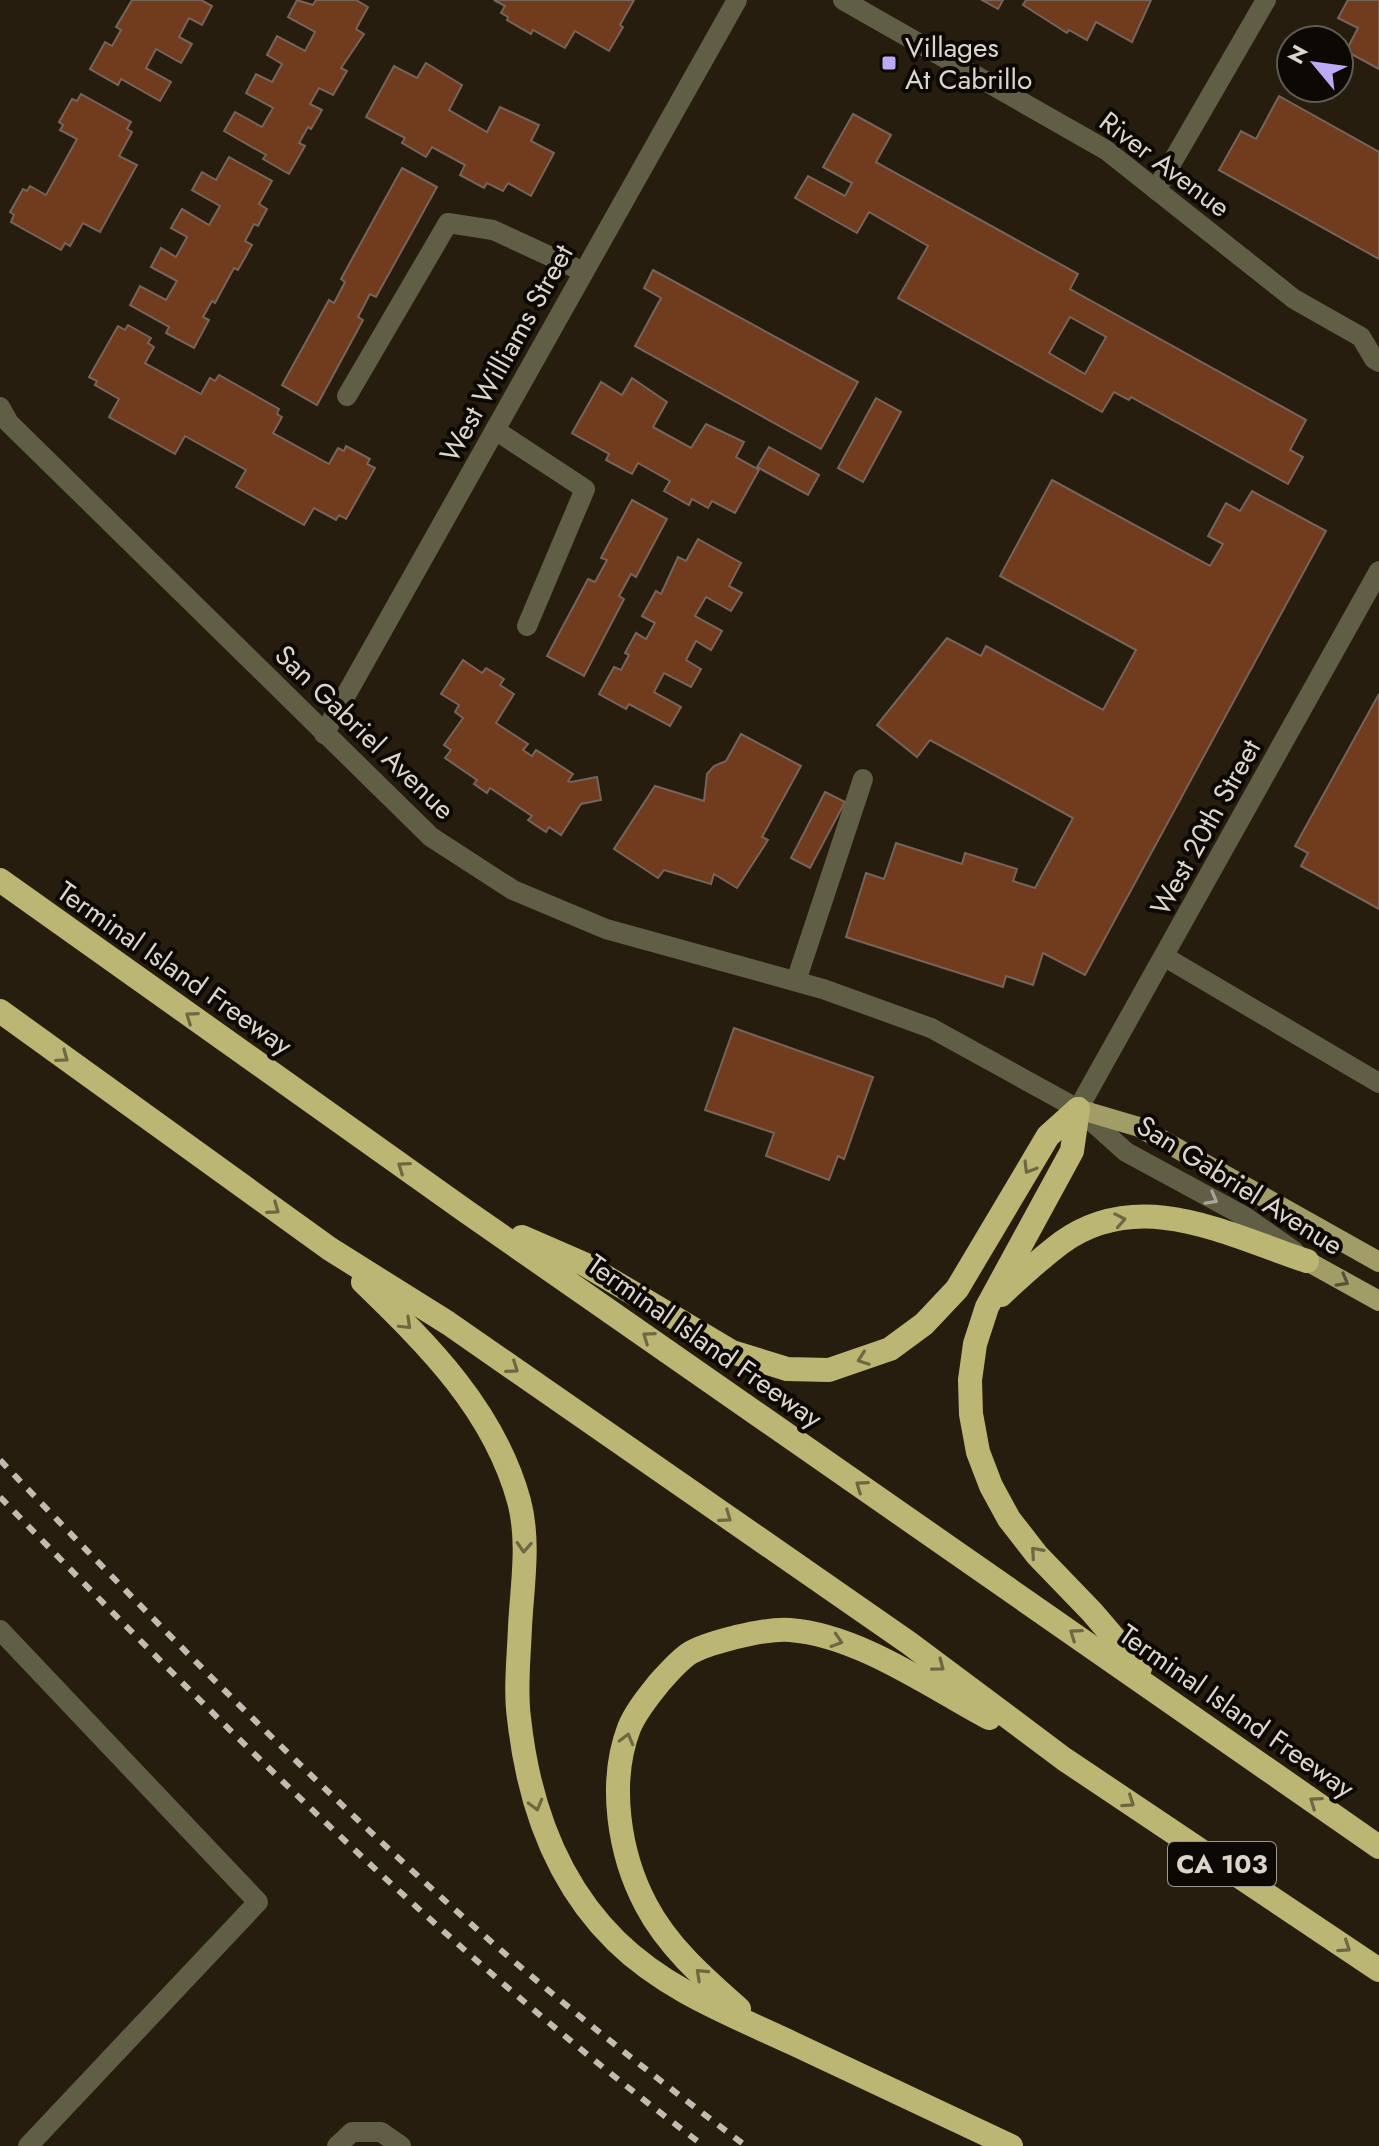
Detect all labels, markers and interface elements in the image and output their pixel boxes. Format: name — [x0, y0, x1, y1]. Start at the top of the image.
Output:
north arrow — [1275, 24, 1355, 104]
place label: Villages At Cabrillo — [905, 27, 1032, 100]
text: N — [1279, 39, 1316, 70]
marker: Villages At Cabrillo — [880, 54, 898, 72]
street label: River Avenue — [1091, 102, 1239, 227]
street label: West Williams Street — [430, 237, 583, 470]
street label: San Gabriel Avenue — [265, 636, 464, 829]
street label: West 20th Street — [1140, 731, 1271, 923]
street label: Terminal Island Freeway — [49, 872, 301, 1066]
one-way arrow — [185, 1012, 200, 1027]
one-way arrow — [55, 1047, 69, 1061]
street label: San Gabriel Avenue — [1129, 1105, 1351, 1265]
one-way arrow — [1023, 1159, 1039, 1174]
one-way arrow — [398, 1162, 412, 1177]
one-way arrow — [1203, 1189, 1218, 1205]
one-way arrow — [265, 1199, 280, 1214]
one-way arrow — [1113, 1212, 1126, 1229]
street label: Terminal Island Freeway — [579, 1245, 831, 1439]
one-way arrow — [1334, 1271, 1349, 1287]
one-way arrow — [397, 1314, 411, 1329]
one-way arrow — [642, 1332, 656, 1347]
one-way arrow — [857, 1349, 871, 1366]
one-way arrow — [504, 1358, 518, 1373]
one-way arrow — [856, 1481, 870, 1496]
one-way arrow — [718, 1507, 732, 1522]
one-way arrow — [516, 1541, 533, 1554]
one-way arrow — [1031, 1547, 1046, 1562]
street label: Terminal Island Freeway — [1111, 1615, 1363, 1809]
one-way arrow — [1069, 1629, 1083, 1644]
one-way arrow — [829, 1631, 843, 1647]
one-way arrow — [930, 1656, 945, 1670]
one-way arrow — [618, 1733, 634, 1747]
one-way arrow — [1120, 1792, 1134, 1807]
one-way arrow — [1310, 1797, 1324, 1812]
one-way arrow — [527, 1798, 544, 1812]
road number: CA 103 — [1168, 1842, 1276, 1886]
one-way arrow — [1336, 1937, 1350, 1952]
one-way arrow — [695, 1970, 710, 1984]

